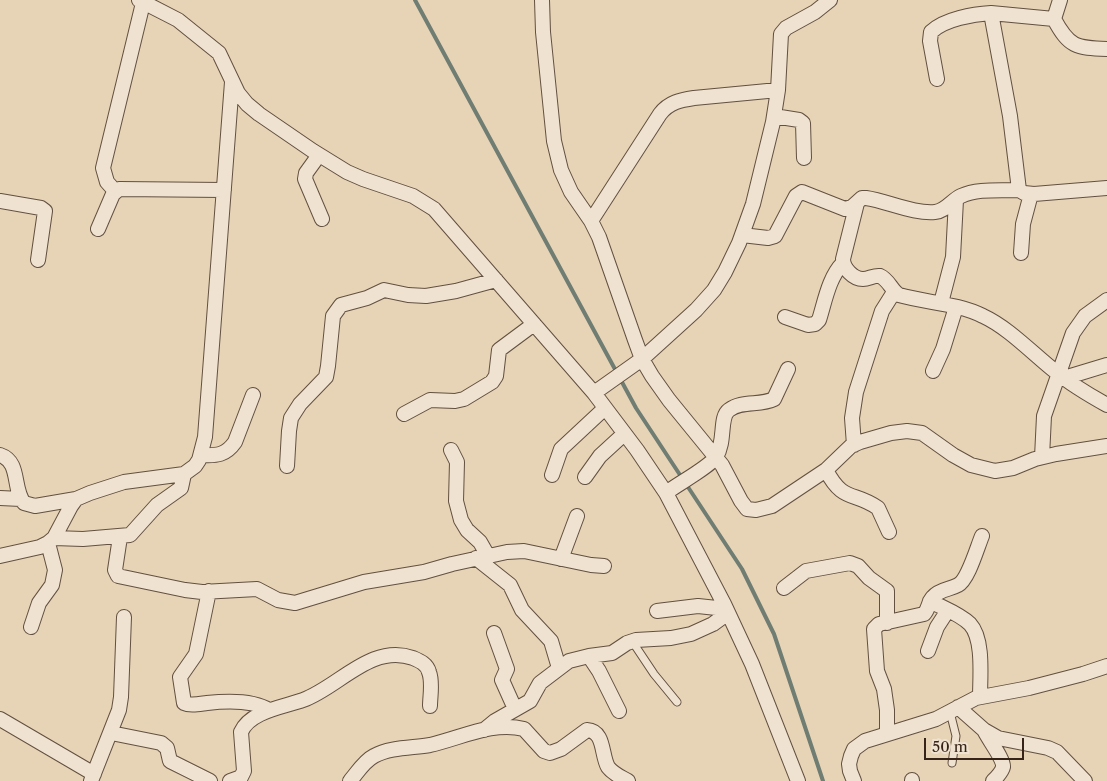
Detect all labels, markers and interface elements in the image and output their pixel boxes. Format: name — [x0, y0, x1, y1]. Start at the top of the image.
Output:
scale bar — [927, 728, 1027, 760]
text: 50 m — [932, 737, 968, 756]

